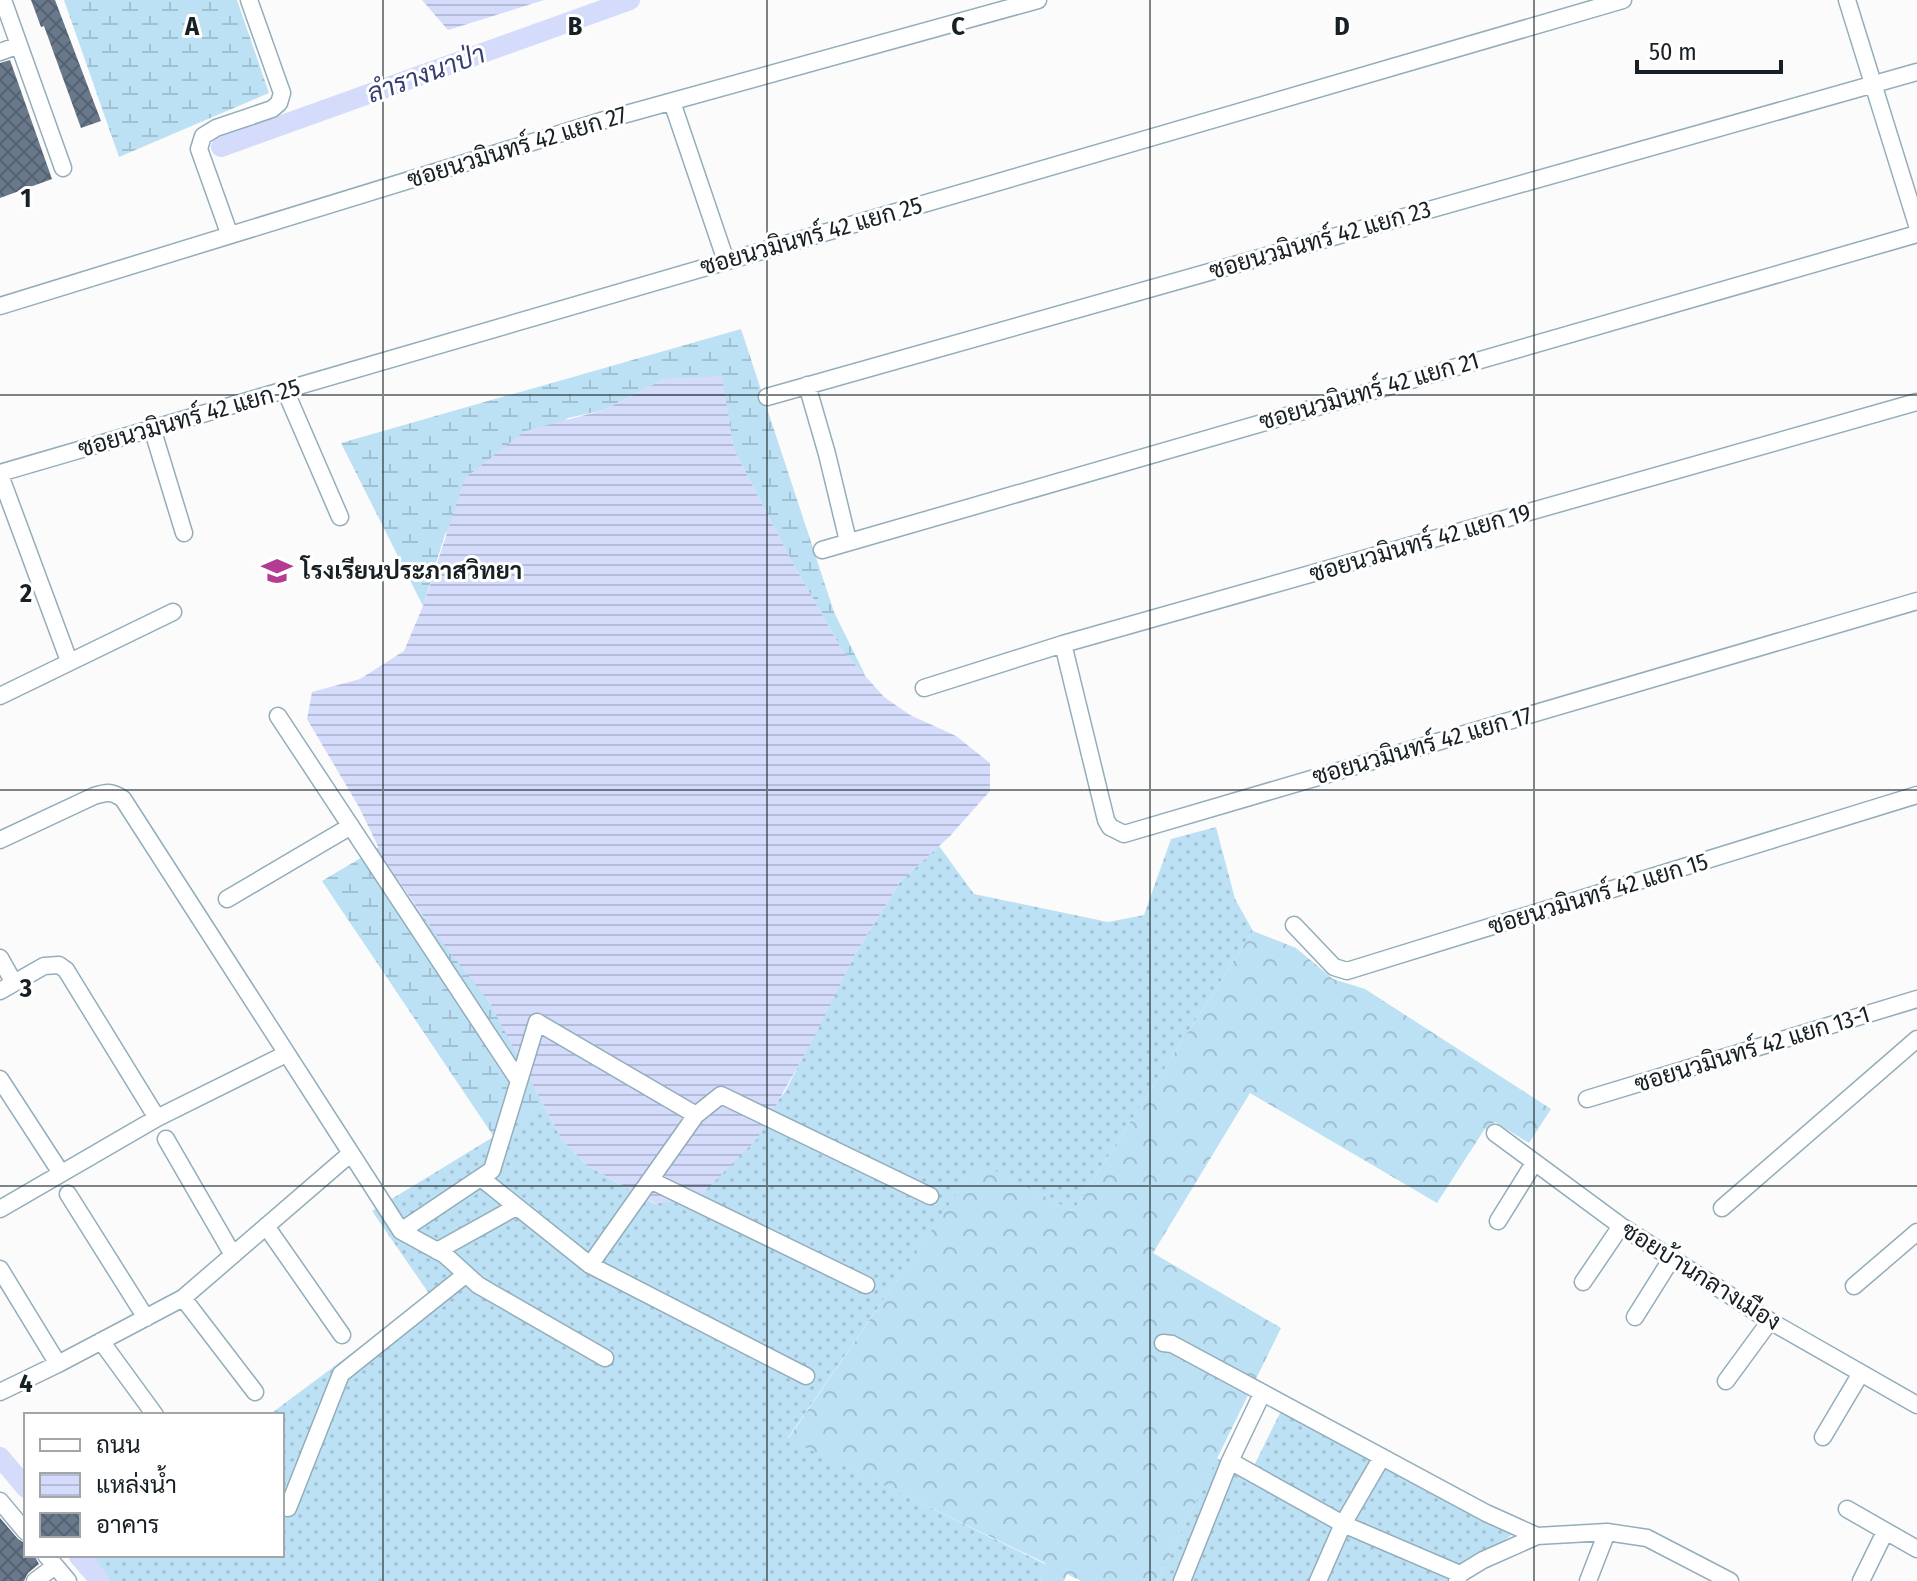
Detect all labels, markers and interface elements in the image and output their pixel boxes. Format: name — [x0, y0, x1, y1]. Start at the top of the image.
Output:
text: A — [184, 11, 200, 42]
text: B — [568, 11, 583, 42]
text: C — [951, 11, 965, 42]
text: D — [1334, 11, 1350, 42]
scale bar — [1637, 24, 1781, 74]
water label: ลำรางนาป่า — [363, 38, 489, 110]
text: 50 m — [1649, 38, 1697, 66]
street label: ซอยนวมินทร์ 42 แยก 27 — [403, 98, 630, 194]
text: 1 — [21, 183, 32, 214]
street label: ซอยนวมินทร์ 42 แยก 25 — [696, 189, 925, 281]
street label: ซอยนวมินทร์ 42 แยก 23 — [1205, 193, 1434, 285]
street label: ซอยนวมินทร์ 42 แยก 21 — [1255, 344, 1482, 436]
street label: ซอยนวมินทร์ 42 แยก 25 — [74, 371, 303, 463]
street label: ซอยนวมินทร์ 42 แยก 19 — [1306, 496, 1534, 588]
school or university icon: โรงเรียนประภาสวิทยา — [260, 554, 294, 588]
place label: โรงเรียนประภาสวิทยา — [299, 555, 522, 585]
text: 2 — [19, 578, 32, 609]
street label: ซอยนวมินทร์ 42 แยก 17 — [1309, 699, 1535, 791]
street label: ซอยนวมินทร์ 42 แยก 15 — [1484, 845, 1711, 941]
text: 3 — [19, 973, 32, 1004]
street label: ซอยนวมินทร์ 42 แยก 13-1 — [1630, 998, 1873, 1098]
street label: ซอยบ้านกลางเมือง — [1616, 1215, 1786, 1336]
text: 4 — [19, 1368, 33, 1399]
legend — [24, 1413, 284, 1557]
text: ถนน — [96, 1431, 141, 1459]
text: แหล่งน้ำ — [96, 1465, 177, 1499]
text: อาคาร — [96, 1511, 159, 1539]

